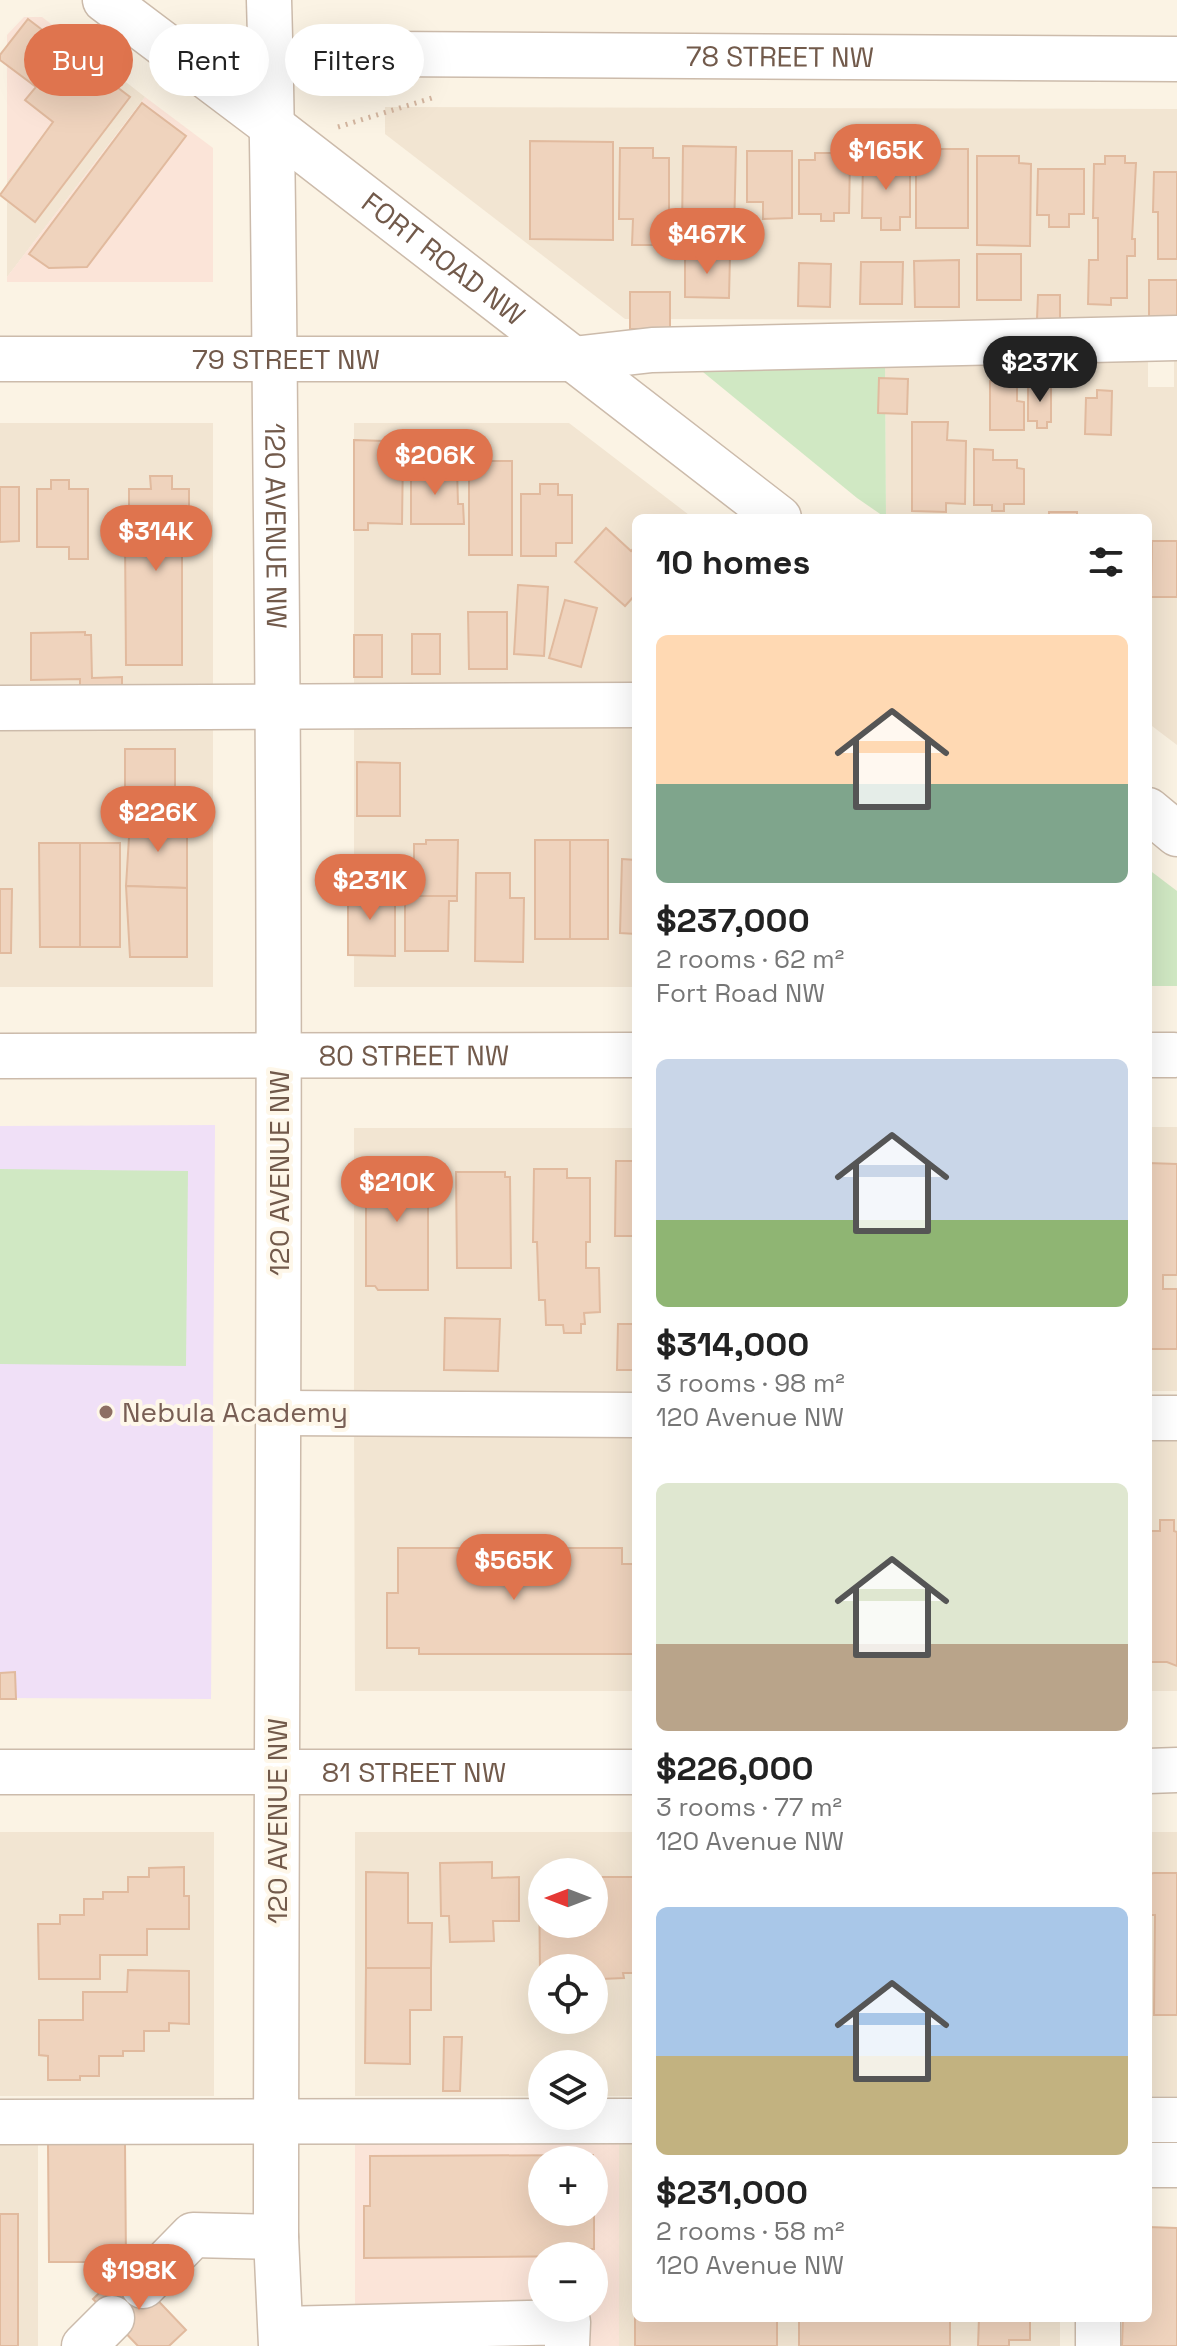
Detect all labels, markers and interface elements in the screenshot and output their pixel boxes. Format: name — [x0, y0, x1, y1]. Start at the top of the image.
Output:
chip: Buy — [24, 24, 133, 96]
chip: Rent — [149, 24, 269, 96]
chip: Filters — [285, 24, 424, 96]
street label: 78 STREET NW — [686, 38, 874, 75]
pin: $165K — [830, 124, 942, 192]
text: $165K — [848, 133, 924, 167]
street label: FORT ROAD NW — [355, 184, 532, 333]
pin: $467K — [651, 208, 763, 276]
text: $467K — [668, 217, 746, 251]
pin: $237K — [984, 336, 1096, 404]
street label: 79 STREET NW — [192, 341, 380, 377]
text: $237K — [1001, 345, 1079, 379]
street label: 120 AVENUE NW — [257, 423, 295, 629]
pin: $206K — [379, 429, 491, 497]
text: $206K — [395, 438, 475, 472]
pin: $314K — [100, 505, 212, 573]
text: $314K — [118, 514, 194, 548]
icon: filters — [1084, 540, 1128, 584]
text: 10 homes — [656, 541, 810, 584]
icon: home — [820, 687, 964, 831]
pin: $226K — [102, 786, 214, 854]
text: $226K — [119, 795, 198, 829]
pin: $231K — [314, 854, 426, 922]
text: $231K — [333, 863, 407, 897]
text: $237,000 — [656, 899, 810, 942]
text: 2 rooms · 62 m² — [656, 942, 844, 976]
text: Fort Road NW — [656, 976, 825, 1010]
street label: 80 STREET NW — [319, 1037, 509, 1073]
street label: 120 AVENUE NW — [261, 1070, 297, 1276]
icon: home — [820, 1111, 964, 1255]
pin: $210K — [341, 1156, 453, 1224]
text: $210K — [359, 1165, 435, 1199]
text: $314,000 — [656, 1323, 809, 1366]
text: 3 rooms · 98 m² — [656, 1366, 845, 1400]
place label: Nebula Academy — [122, 1394, 348, 1430]
text: 120 Avenue NW — [656, 1400, 844, 1434]
marker: Nebula Academy — [97, 1403, 115, 1421]
pin: $565K — [458, 1534, 570, 1602]
icon: home — [820, 1535, 964, 1679]
text: $565K — [474, 1543, 554, 1577]
street label: 120 AVENUE NW — [259, 1718, 295, 1924]
text: $226,000 — [656, 1747, 814, 1790]
street label: 81 STREET NW — [322, 1754, 506, 1790]
text: 3 rooms · 77 m² — [656, 1790, 842, 1824]
text: 120 Avenue NW — [656, 1824, 844, 1858]
north arrow — [528, 1858, 608, 1938]
map controls — [528, 1858, 608, 2322]
button: locate — [528, 1954, 608, 2034]
icon: home — [820, 1959, 964, 2103]
button: layers — [528, 2050, 608, 2130]
button: + — [528, 2146, 608, 2226]
text: $231,000 — [656, 2171, 808, 2214]
text: 2 rooms · 58 m² — [656, 2214, 844, 2248]
button: − — [528, 2242, 608, 2322]
pin: $198K — [83, 2244, 195, 2312]
text: 120 Avenue NW — [656, 2248, 844, 2282]
text: $198K — [101, 2253, 177, 2287]

